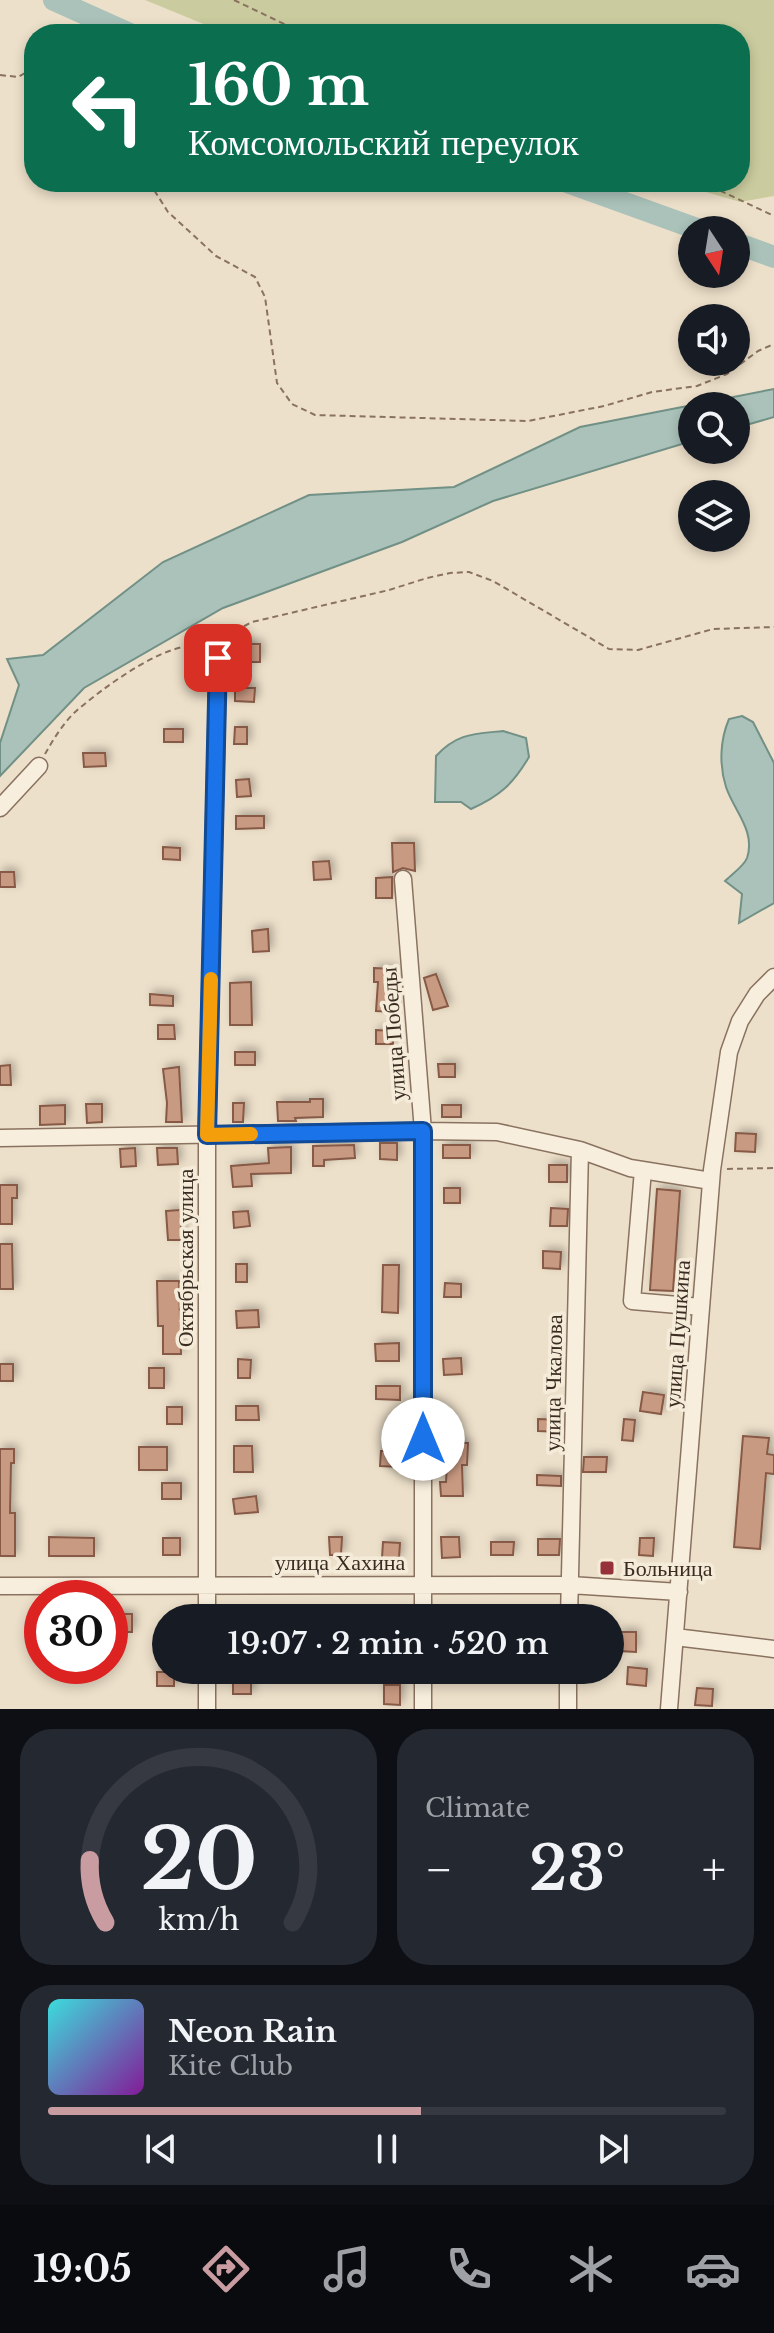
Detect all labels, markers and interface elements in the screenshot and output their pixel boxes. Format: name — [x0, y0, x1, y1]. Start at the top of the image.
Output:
text: 160 m — [188, 51, 369, 120]
icon: left — [56, 56, 160, 160]
text: Комсомольский переулок — [188, 120, 579, 165]
north arrow — [678, 216, 750, 288]
map controls — [678, 216, 750, 552]
button: sound — [678, 304, 750, 376]
button: search — [678, 392, 750, 464]
button: layers — [678, 480, 750, 552]
pin — [184, 624, 252, 692]
icon: arrive — [196, 636, 240, 680]
street label: улица Победы — [375, 966, 412, 1102]
street label: Октябрьская улица — [172, 1168, 199, 1347]
street label: улица Пушкина — [659, 1259, 696, 1409]
street label: улица Чкалова — [539, 1314, 568, 1452]
position arrow — [381, 1397, 465, 1481]
street label: улица Хахина — [275, 1549, 406, 1576]
place label: Больница — [623, 1555, 713, 1582]
marker: Больница — [598, 1559, 616, 1577]
speed limit sign: 30 — [24, 1580, 128, 1684]
text: 19:07 · 2 min · 520 m — [227, 1625, 549, 1662]
text: Climate — [425, 1792, 530, 1824]
text: 20 — [140, 1808, 257, 1911]
text: 23° — [529, 1832, 626, 1906]
text: − — [425, 1842, 453, 1897]
text: + — [702, 1842, 726, 1897]
text: km/h — [158, 1902, 239, 1938]
text: Neon Rain — [168, 2013, 337, 2050]
text: Kite Club — [168, 2050, 293, 2082]
icon: previous — [139, 2127, 183, 2171]
icon: pause — [365, 2127, 409, 2171]
icon: next — [591, 2127, 635, 2171]
icon: directions — [198, 2241, 254, 2297]
icon: music — [319, 2241, 375, 2297]
icon: phone — [441, 2241, 497, 2297]
icon: climate — [563, 2241, 619, 2297]
icon: car — [685, 2241, 741, 2297]
text: 19:05 — [33, 2247, 132, 2292]

